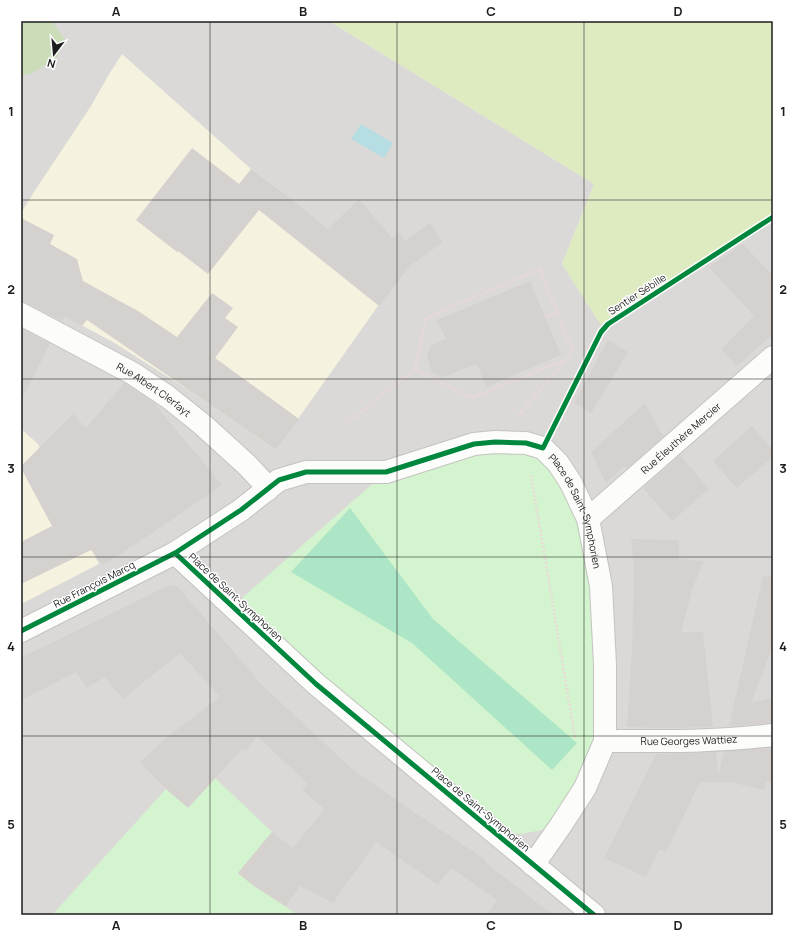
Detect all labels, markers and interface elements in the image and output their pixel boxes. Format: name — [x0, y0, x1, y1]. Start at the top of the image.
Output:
text: A — [112, 2, 121, 20]
text: B — [299, 2, 307, 20]
text: C — [486, 2, 496, 20]
text: D — [673, 2, 683, 20]
north arrow — [34, 34, 74, 74]
text: N — [45, 56, 57, 72]
text: 1 — [8, 102, 14, 120]
text: 1 — [780, 102, 786, 120]
street label: Sentier Sébille — [605, 270, 669, 318]
text: 2 — [7, 280, 15, 298]
text: 2 — [779, 280, 787, 298]
street label: Rue Albert Clerfayt — [114, 359, 194, 420]
street label: Rue Éleuthère Mercier — [637, 399, 724, 477]
street label: Place de Saint-Symphorien — [546, 451, 604, 570]
text: 3 — [7, 459, 15, 477]
text: 3 — [779, 459, 787, 477]
street label: Place de Saint-Symphorien — [186, 549, 286, 645]
street label: Rue François Marcq — [51, 557, 137, 611]
text: 4 — [7, 637, 15, 655]
text: 4 — [779, 637, 787, 655]
street label: Rue Georges Wattiez — [641, 731, 738, 748]
street label: Place de Saint-Symphorien — [429, 764, 533, 854]
text: 5 — [7, 815, 15, 833]
text: 5 — [779, 815, 787, 833]
text: A — [112, 916, 121, 934]
text: B — [299, 916, 307, 934]
text: C — [486, 916, 496, 934]
text: D — [673, 916, 683, 934]

